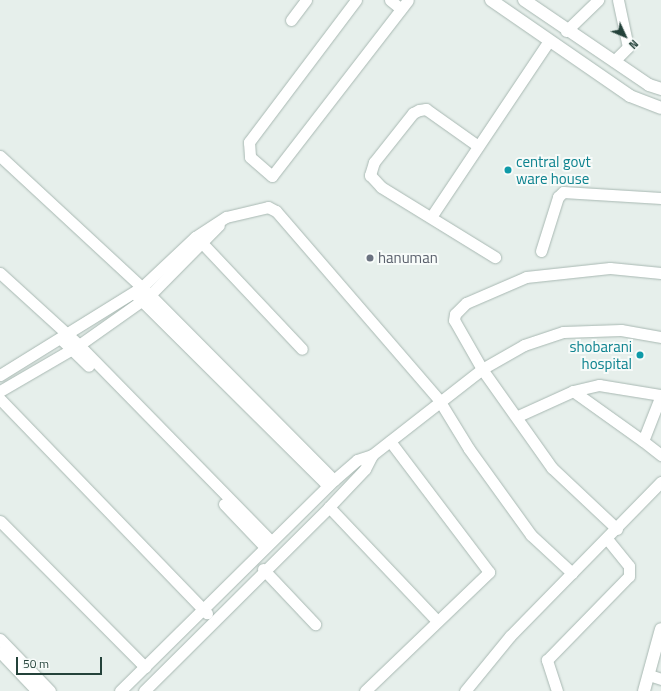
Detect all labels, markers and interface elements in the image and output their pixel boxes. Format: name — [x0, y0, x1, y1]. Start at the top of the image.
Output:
north arrow — [605, 16, 645, 56]
text: N — [625, 36, 642, 53]
place label: central govt ware house — [516, 152, 591, 187]
marker: central govt ware house — [503, 165, 513, 175]
place label: hanuman — [378, 249, 438, 267]
marker: hanuman — [365, 253, 375, 263]
place label: shobarani hospital — [570, 337, 632, 372]
marker: shobarani hospital — [635, 350, 645, 360]
scale bar — [18, 649, 104, 675]
text: 50 m — [23, 654, 49, 673]

